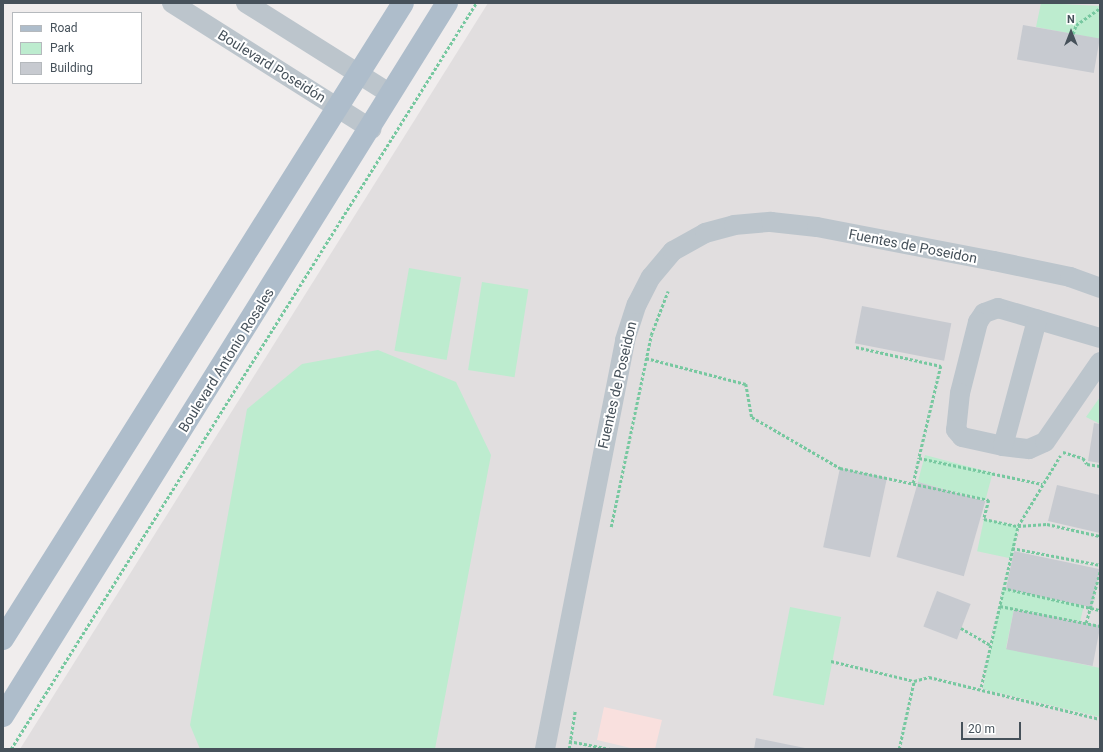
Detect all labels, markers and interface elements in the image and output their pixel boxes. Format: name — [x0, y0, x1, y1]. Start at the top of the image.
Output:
legend — [12, 12, 142, 84]
north arrow — [1051, 12, 1091, 52]
text: N — [1067, 13, 1075, 26]
text: Road — [50, 21, 78, 35]
street label: Boulevard Poseidón — [215, 26, 329, 106]
text: Park — [50, 41, 74, 55]
text: Building — [50, 61, 93, 75]
street label: Fuentes de Poseidon — [847, 225, 979, 267]
street label: Boulevard Antonio Rosales — [175, 285, 277, 435]
street label: Fuentes de Poseidon — [594, 320, 640, 450]
scale bar — [963, 714, 1023, 740]
text: 20 m — [968, 722, 995, 736]

